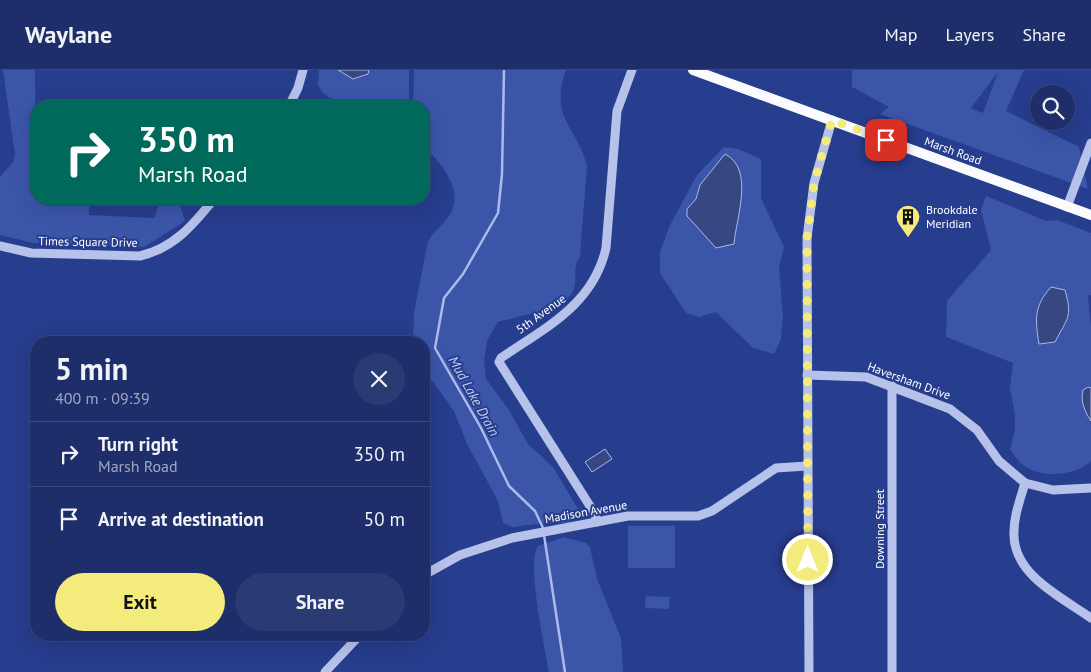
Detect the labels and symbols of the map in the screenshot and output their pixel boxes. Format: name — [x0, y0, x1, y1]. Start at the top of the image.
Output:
pin — [865, 119, 907, 161]
street label: Marsh Road — [923, 133, 984, 168]
place label: Brookdale Meridian — [926, 202, 978, 231]
building icon: Brookdale Meridian — [895, 204, 921, 238]
street label: Times Square Drive — [38, 233, 138, 250]
street label: 5th Avenue — [513, 291, 568, 337]
water label: Mud Lake Drain — [445, 353, 503, 439]
street label: Haversham Drive — [866, 359, 953, 403]
street label: Downing Street — [872, 489, 887, 569]
street label: Madison Avenue — [544, 497, 628, 526]
position arrow — [781, 533, 833, 585]

